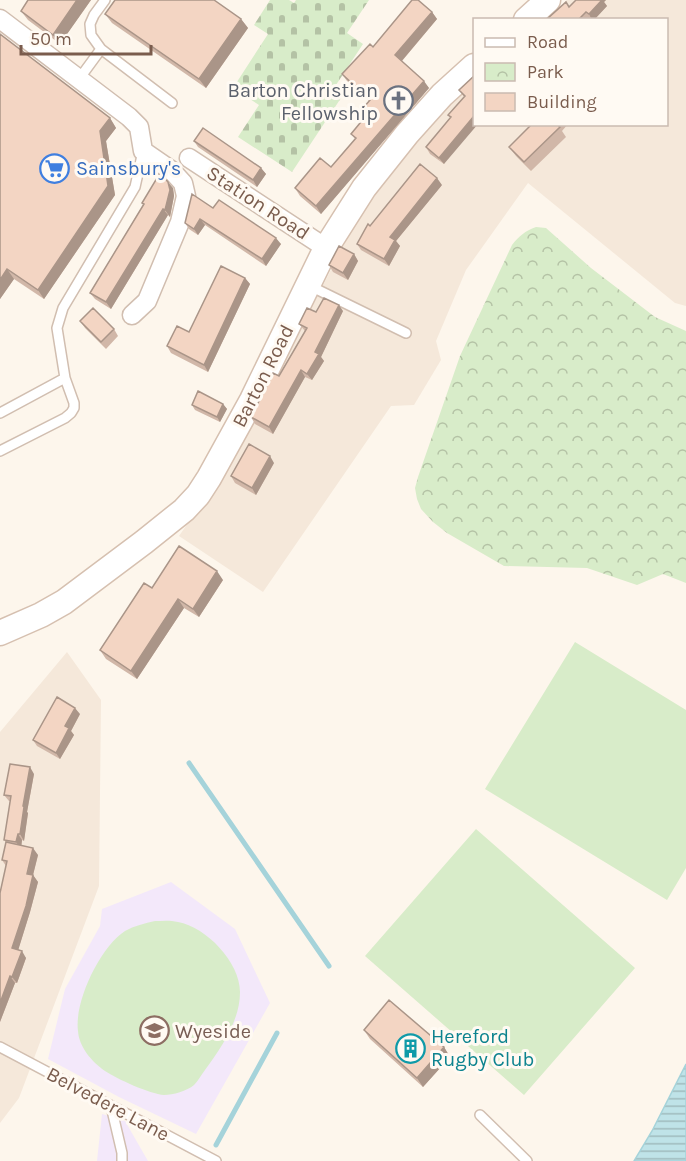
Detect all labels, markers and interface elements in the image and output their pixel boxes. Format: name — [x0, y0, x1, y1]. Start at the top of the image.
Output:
scale bar — [21, 18, 152, 56]
legend — [473, 18, 668, 126]
text: 50 m — [30, 28, 72, 50]
text: Road — [527, 31, 568, 53]
text: Park — [527, 61, 564, 83]
place label: Barton Christian Fellowship — [227, 79, 378, 125]
church icon: Barton Christian Fellowship — [383, 85, 415, 117]
text: Building — [527, 91, 597, 113]
supermarket icon: Sainsbury's — [39, 152, 71, 184]
place label: Sainsbury's — [76, 157, 181, 180]
street label: Station Road — [202, 161, 314, 245]
street label: Barton Road — [227, 321, 299, 431]
school or university icon: Wyeside — [138, 1015, 170, 1047]
place label: Wyeside — [175, 1020, 251, 1043]
place label: Hereford Rugby Club — [431, 1025, 534, 1071]
building icon: Hereford Rugby Club — [394, 1032, 426, 1064]
street label: Belvedere Lane — [43, 1062, 173, 1146]

